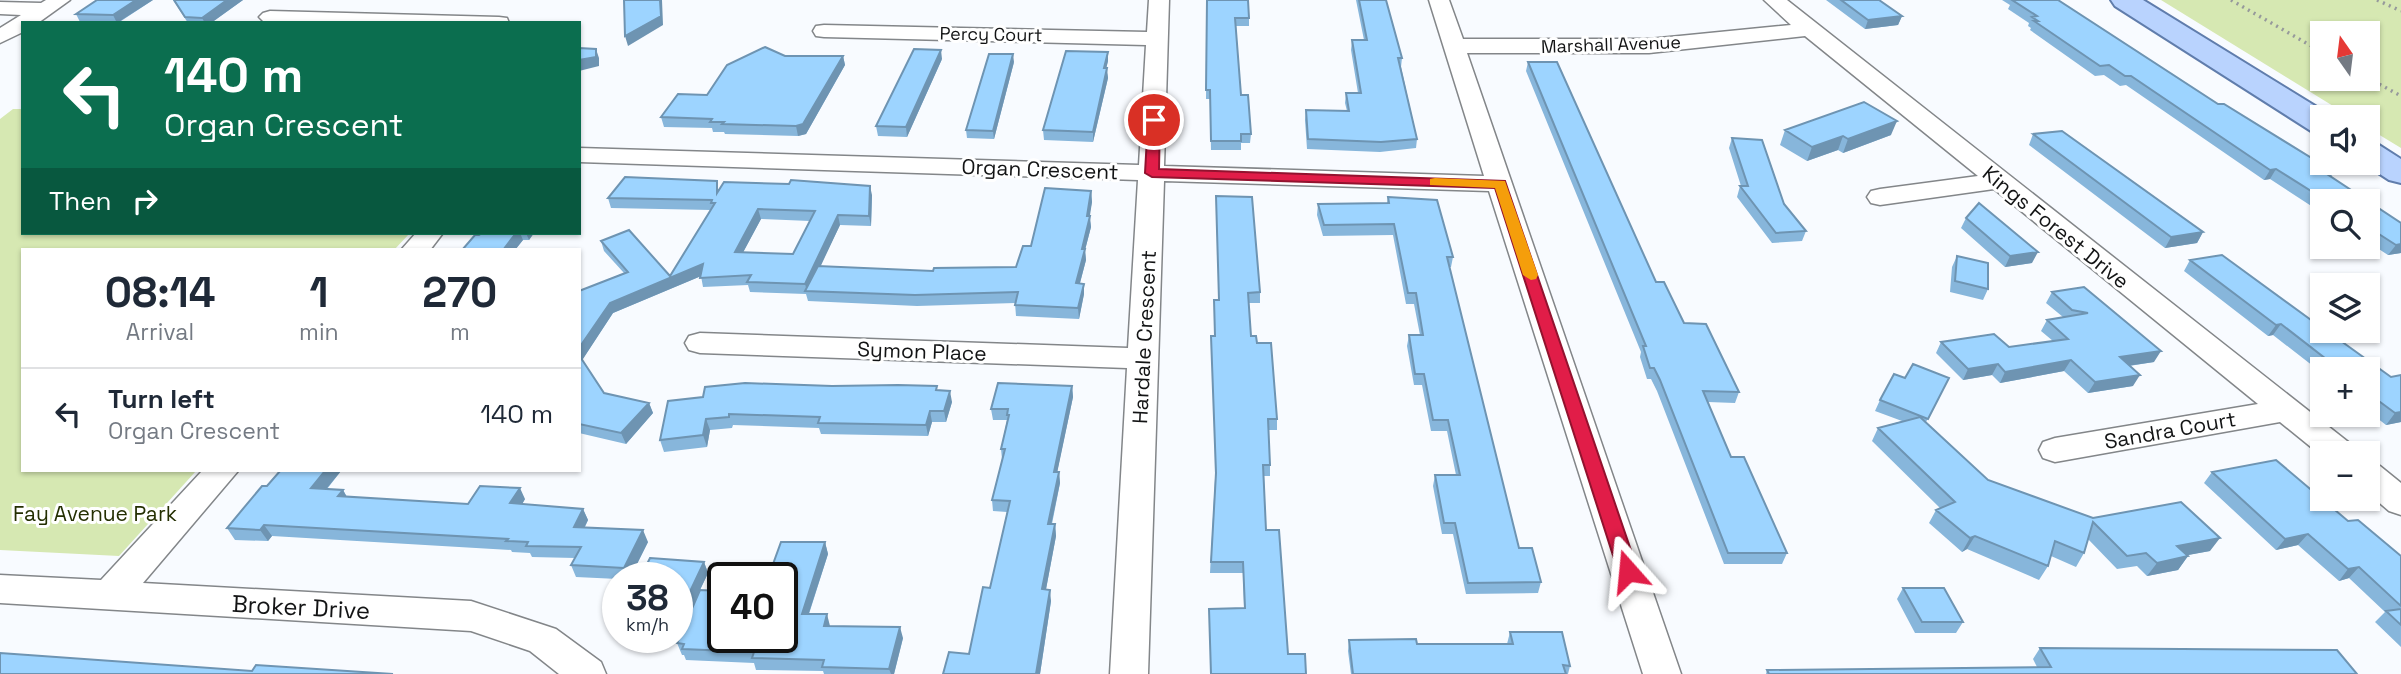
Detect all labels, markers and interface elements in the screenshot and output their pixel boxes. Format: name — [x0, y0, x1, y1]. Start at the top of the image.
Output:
north arrow — [2310, 21, 2380, 91]
map controls — [2310, 21, 2380, 511]
street label: Percy Court — [939, 22, 1043, 46]
street label: Marshall Avenue — [1541, 30, 1681, 58]
text: 140 m — [164, 44, 303, 106]
icon: left — [49, 49, 140, 140]
pin — [1124, 90, 1184, 150]
icon: arrive — [1135, 101, 1173, 139]
text: Organ Crescent — [164, 105, 404, 145]
button: sound — [2310, 105, 2380, 175]
street label: Organ Crescent — [961, 153, 1119, 185]
street label: Kings Forest Drive — [1977, 160, 2135, 294]
icon: right — [126, 182, 164, 220]
text: Then — [49, 184, 112, 218]
button: search — [2310, 189, 2380, 259]
street label: Hardale Crescent — [1126, 250, 1162, 424]
text: 08:14 — [105, 266, 215, 319]
text: 1 — [309, 266, 328, 319]
text: 270 — [422, 266, 497, 319]
button: layers — [2310, 273, 2380, 343]
text: Arrival — [126, 317, 194, 347]
text: min — [299, 317, 339, 347]
text: m — [450, 317, 470, 347]
street label: Symon Place — [857, 335, 987, 367]
button: + — [2310, 357, 2380, 427]
text: Turn left — [108, 382, 215, 416]
icon: left — [49, 395, 87, 433]
text: 140 m — [480, 397, 553, 431]
street label: Sandra Court — [2102, 405, 2238, 455]
text: Organ Crescent — [108, 416, 280, 446]
button: − — [2310, 441, 2380, 511]
park label: Fay Avenue Park — [13, 500, 177, 527]
position arrow — [1591, 534, 1665, 608]
speed limit sign: 40 — [707, 562, 798, 653]
text: 38 — [626, 576, 669, 620]
street label: Broker Drive — [231, 588, 371, 626]
text: km/h — [626, 613, 669, 636]

